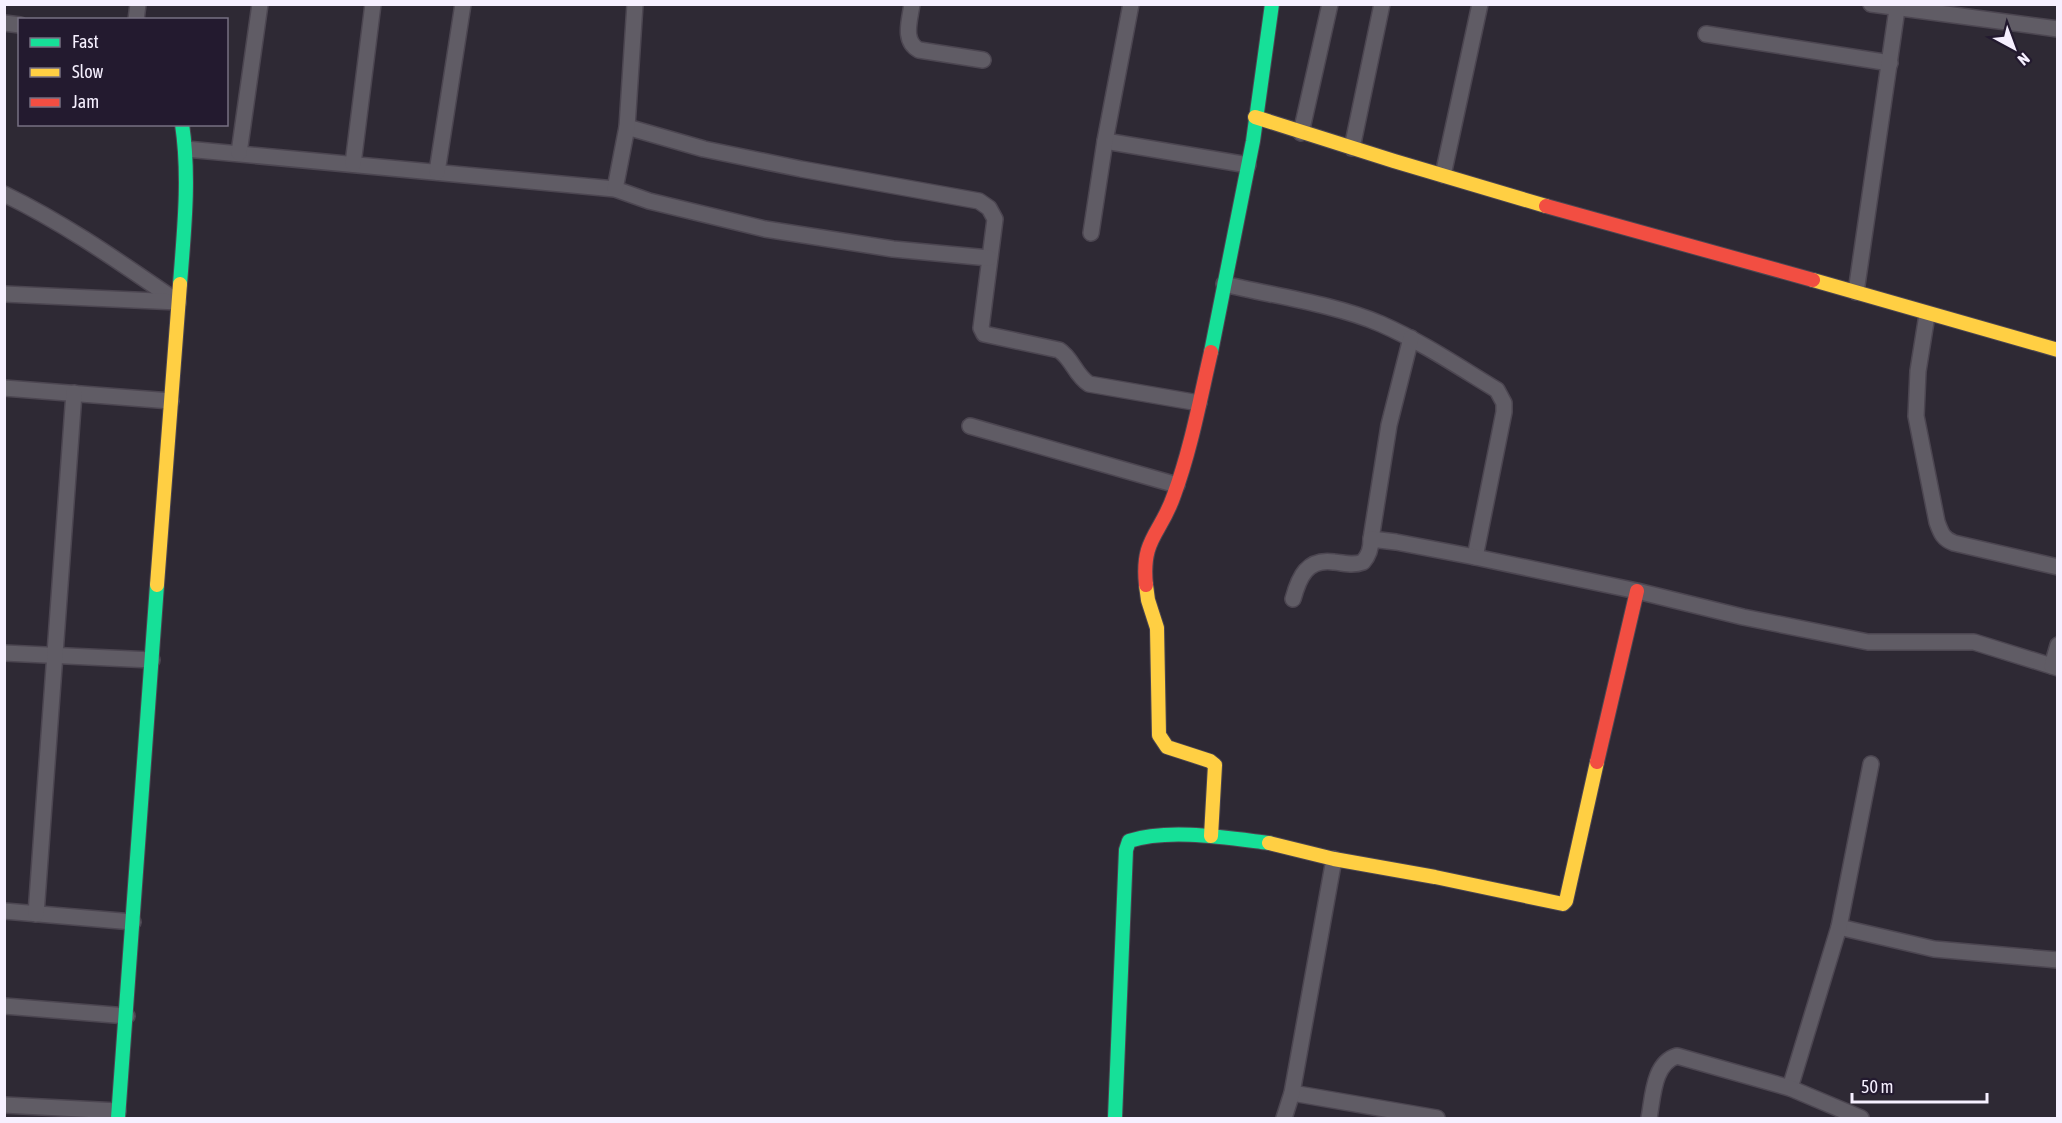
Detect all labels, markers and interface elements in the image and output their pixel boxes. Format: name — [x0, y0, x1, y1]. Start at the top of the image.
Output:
legend — [18, 18, 228, 126]
north arrow — [1984, 18, 2044, 78]
text: Fast — [72, 31, 99, 52]
text: N — [2014, 49, 2033, 69]
text: Slow — [72, 61, 103, 82]
text: Jam — [72, 91, 99, 112]
scale bar — [1852, 1066, 1987, 1104]
text: 50 m — [1861, 1076, 1893, 1097]

